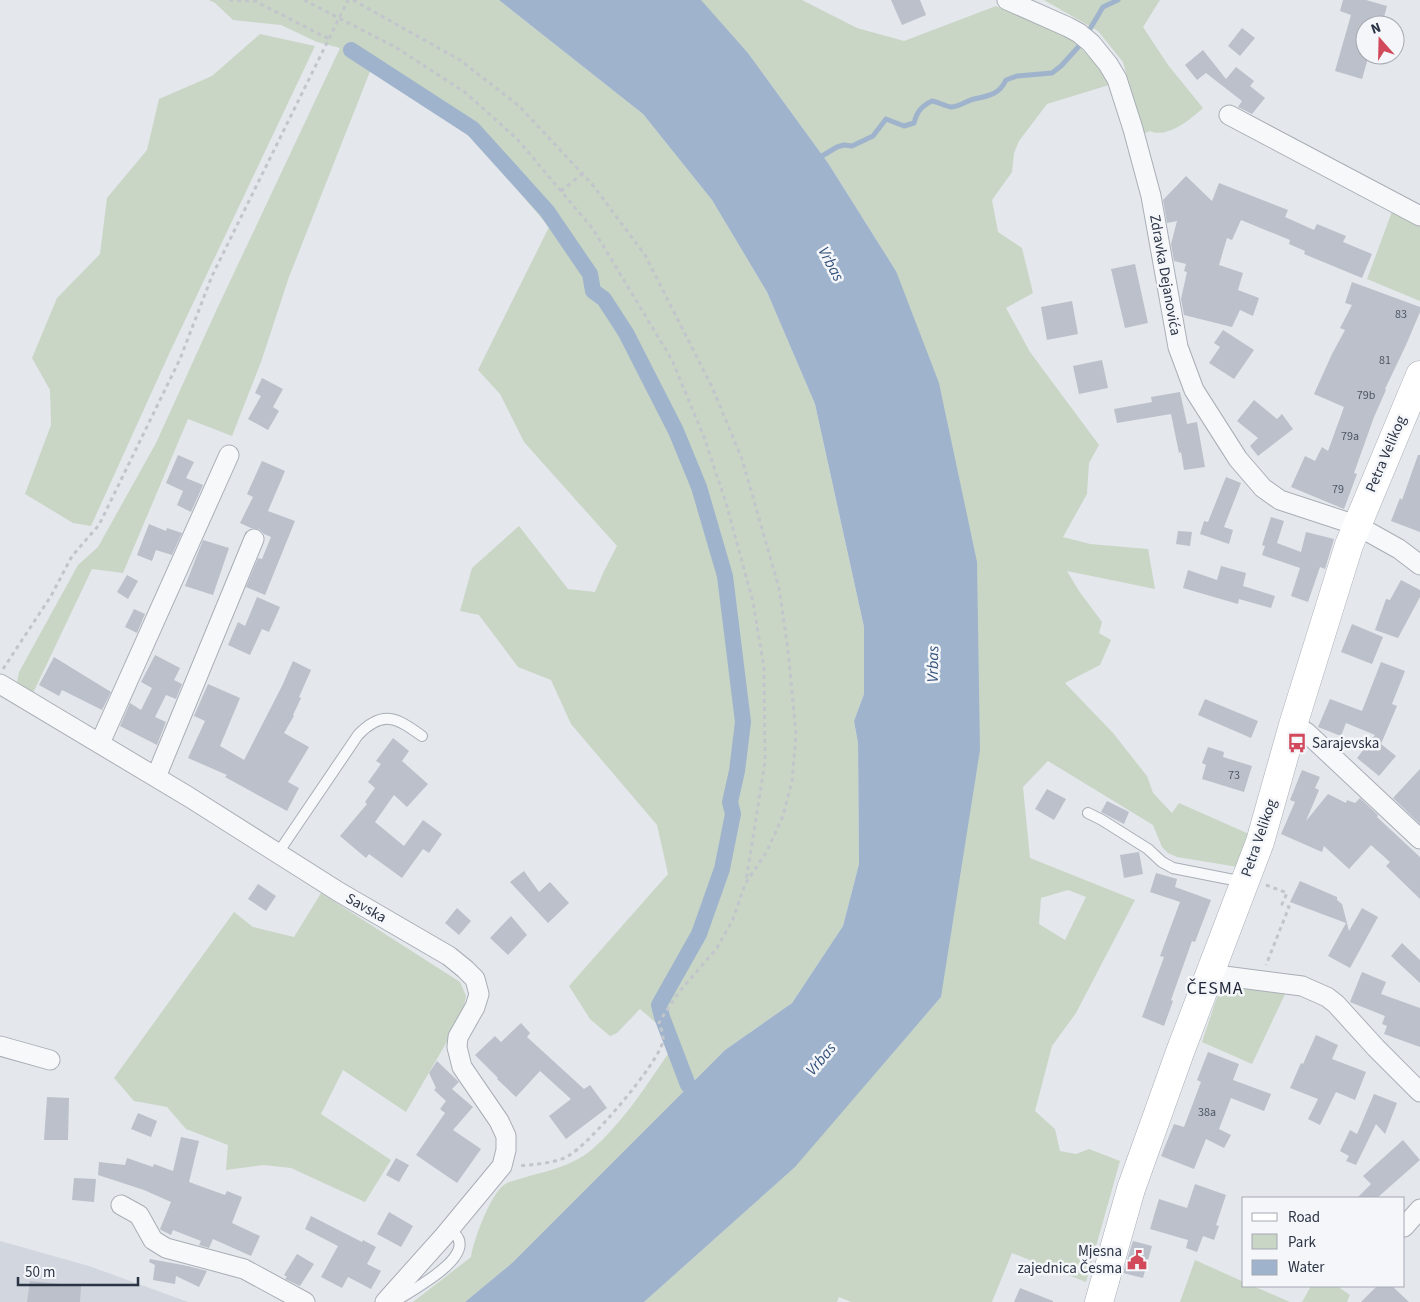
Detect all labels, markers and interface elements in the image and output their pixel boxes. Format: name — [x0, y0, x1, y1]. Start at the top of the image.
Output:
north arrow — [1355, 15, 1405, 65]
text: N — [1368, 18, 1384, 40]
street label: Zdravka Dejanovića — [1144, 213, 1186, 337]
water label: Vrbas — [813, 243, 850, 286]
house number: 83 — [1395, 306, 1407, 323]
house number: 81 — [1379, 352, 1391, 369]
house number: 79b — [1357, 387, 1376, 404]
street label: Petra Velikog — [1360, 412, 1412, 495]
house number: 79a — [1341, 428, 1359, 445]
house number: 79 — [1332, 481, 1344, 498]
water label: Vrbas — [922, 645, 944, 683]
bus stop icon: Sarajevska — [1286, 732, 1308, 754]
place label: Sarajevska — [1312, 733, 1379, 754]
house number: 73 — [1228, 767, 1240, 784]
street label: Petra Velikog — [1236, 796, 1282, 880]
street label: Savska — [342, 888, 390, 928]
district label: ČESMA — [1186, 976, 1244, 1001]
water label: Vrbas — [801, 1037, 842, 1080]
house number: 38a — [1198, 1104, 1216, 1121]
legend — [1242, 1197, 1405, 1287]
text: Road — [1288, 1207, 1320, 1228]
text: Park — [1288, 1232, 1317, 1253]
place label: Mjesna zajednica Česma — [1018, 1241, 1122, 1279]
public building icon: Mjesna zajednica Česma — [1126, 1249, 1148, 1271]
scale bar — [18, 1254, 138, 1286]
text: Water — [1288, 1257, 1325, 1278]
text: 50 m — [25, 1262, 55, 1283]

